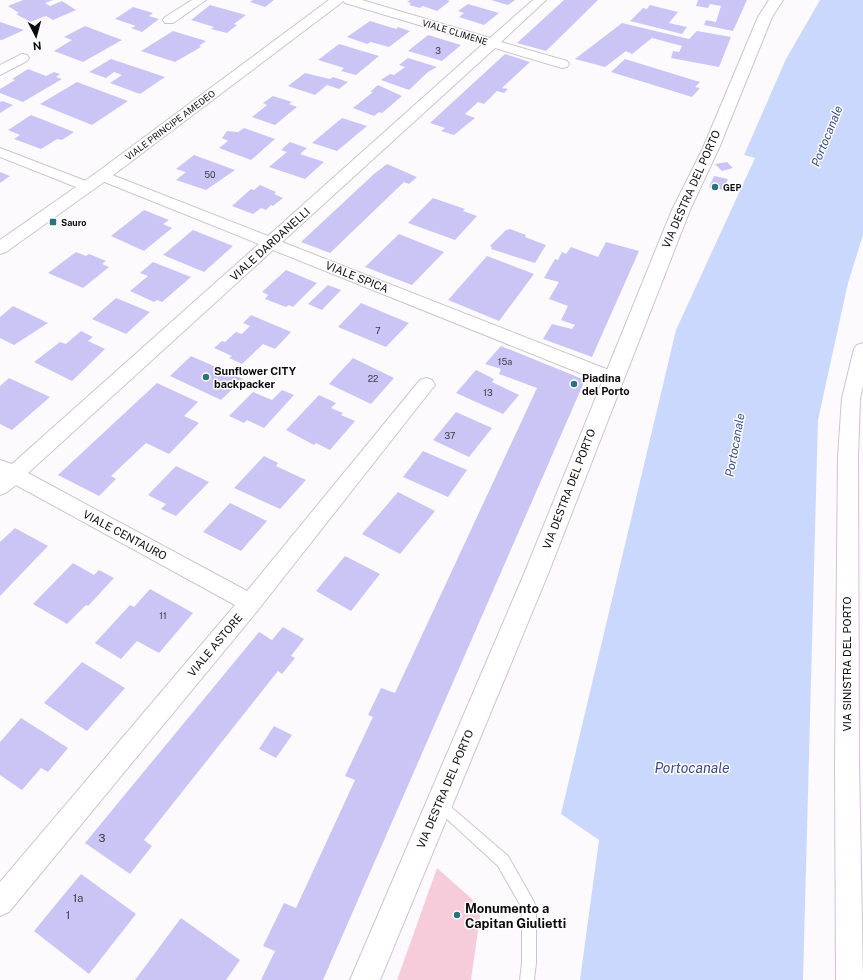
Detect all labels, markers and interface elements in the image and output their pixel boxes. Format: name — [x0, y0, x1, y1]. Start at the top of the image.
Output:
north arrow — [16, 16, 56, 56]
street label: VIALE CLIMENE — [421, 17, 489, 47]
text: N — [32, 40, 42, 52]
house number: 3 — [435, 45, 441, 56]
street label: VIALE PRINCIPE AMEDEO — [123, 87, 217, 162]
water label: Portocanale — [808, 103, 846, 169]
street label: VIA DESTRA DEL PORTO — [660, 128, 722, 250]
house number: 50 — [204, 169, 216, 180]
marker: GEP — [710, 182, 720, 192]
place label: GEP — [723, 182, 742, 193]
street label: VIALE DARDANELLI — [228, 205, 312, 283]
marker: Sauro — [48, 217, 58, 227]
place label: Sauro — [61, 217, 87, 228]
street label: VIALE SPICA — [324, 259, 390, 295]
house number: 7 — [375, 325, 381, 336]
house number: 15a — [498, 356, 512, 367]
place label: Sunflower CITY backpacker — [214, 365, 297, 390]
marker: Sunflower CITY backpacker — [201, 372, 211, 382]
place label: Piadina del Porto — [582, 372, 630, 397]
house number: 22 — [368, 373, 378, 384]
marker: Piadina del Porto — [569, 379, 579, 389]
house number: 13 — [483, 387, 493, 398]
water label: Portocanale — [723, 412, 748, 478]
street label: VIA DESTRA DEL PORTO — [541, 427, 597, 551]
house number: 37 — [445, 430, 455, 441]
street label: VIALE CENTAURO — [81, 508, 169, 562]
street label: VIA SINISTRA DEL PORTO — [841, 596, 853, 732]
house number: 11 — [159, 610, 167, 621]
street label: VIALE ASTORE — [185, 611, 245, 679]
street label: VIA DESTRA DEL PORTO — [415, 728, 475, 850]
water label: Portocanale — [654, 760, 730, 776]
house number: 3 — [99, 832, 106, 844]
house number: 1a — [73, 892, 83, 904]
place label: Monumento a Capitan Giulietti — [465, 901, 566, 931]
house number: 1 — [66, 909, 70, 921]
marker: Monumento a Capitan Giulietti — [452, 910, 462, 920]

